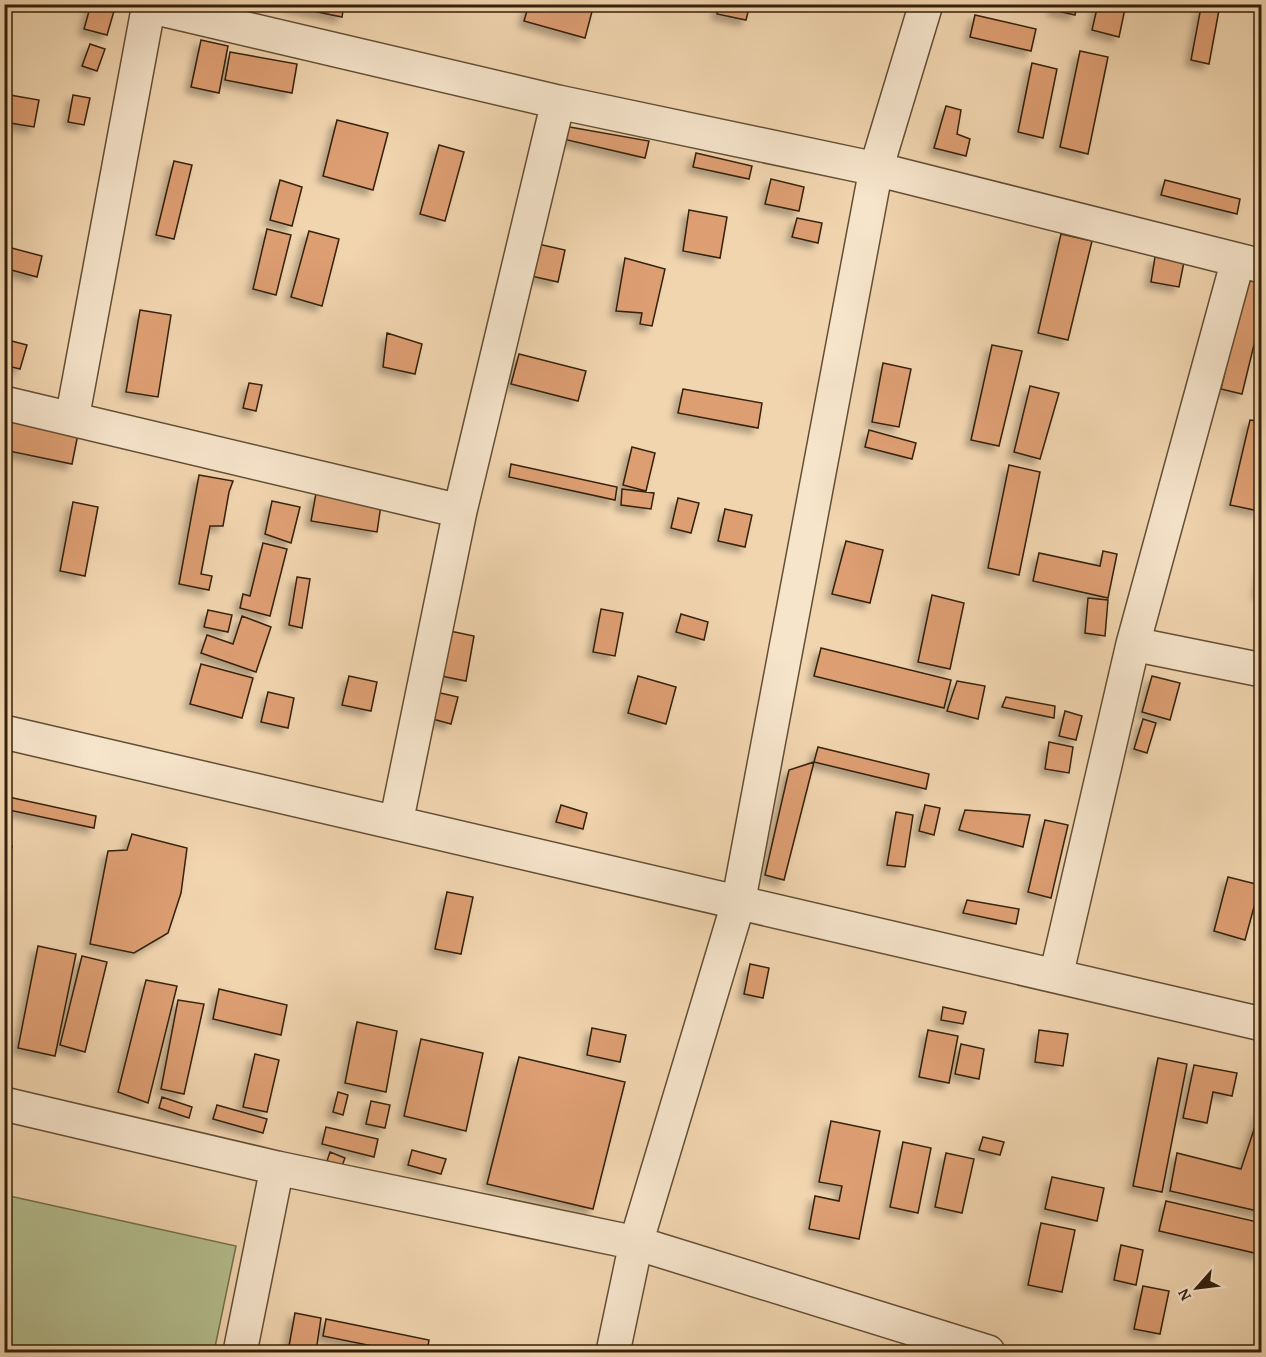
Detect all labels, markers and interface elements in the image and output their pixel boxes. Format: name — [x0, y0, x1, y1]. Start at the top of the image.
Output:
north arrow — [1167, 1258, 1227, 1318]
text: N — [1171, 1284, 1197, 1305]

